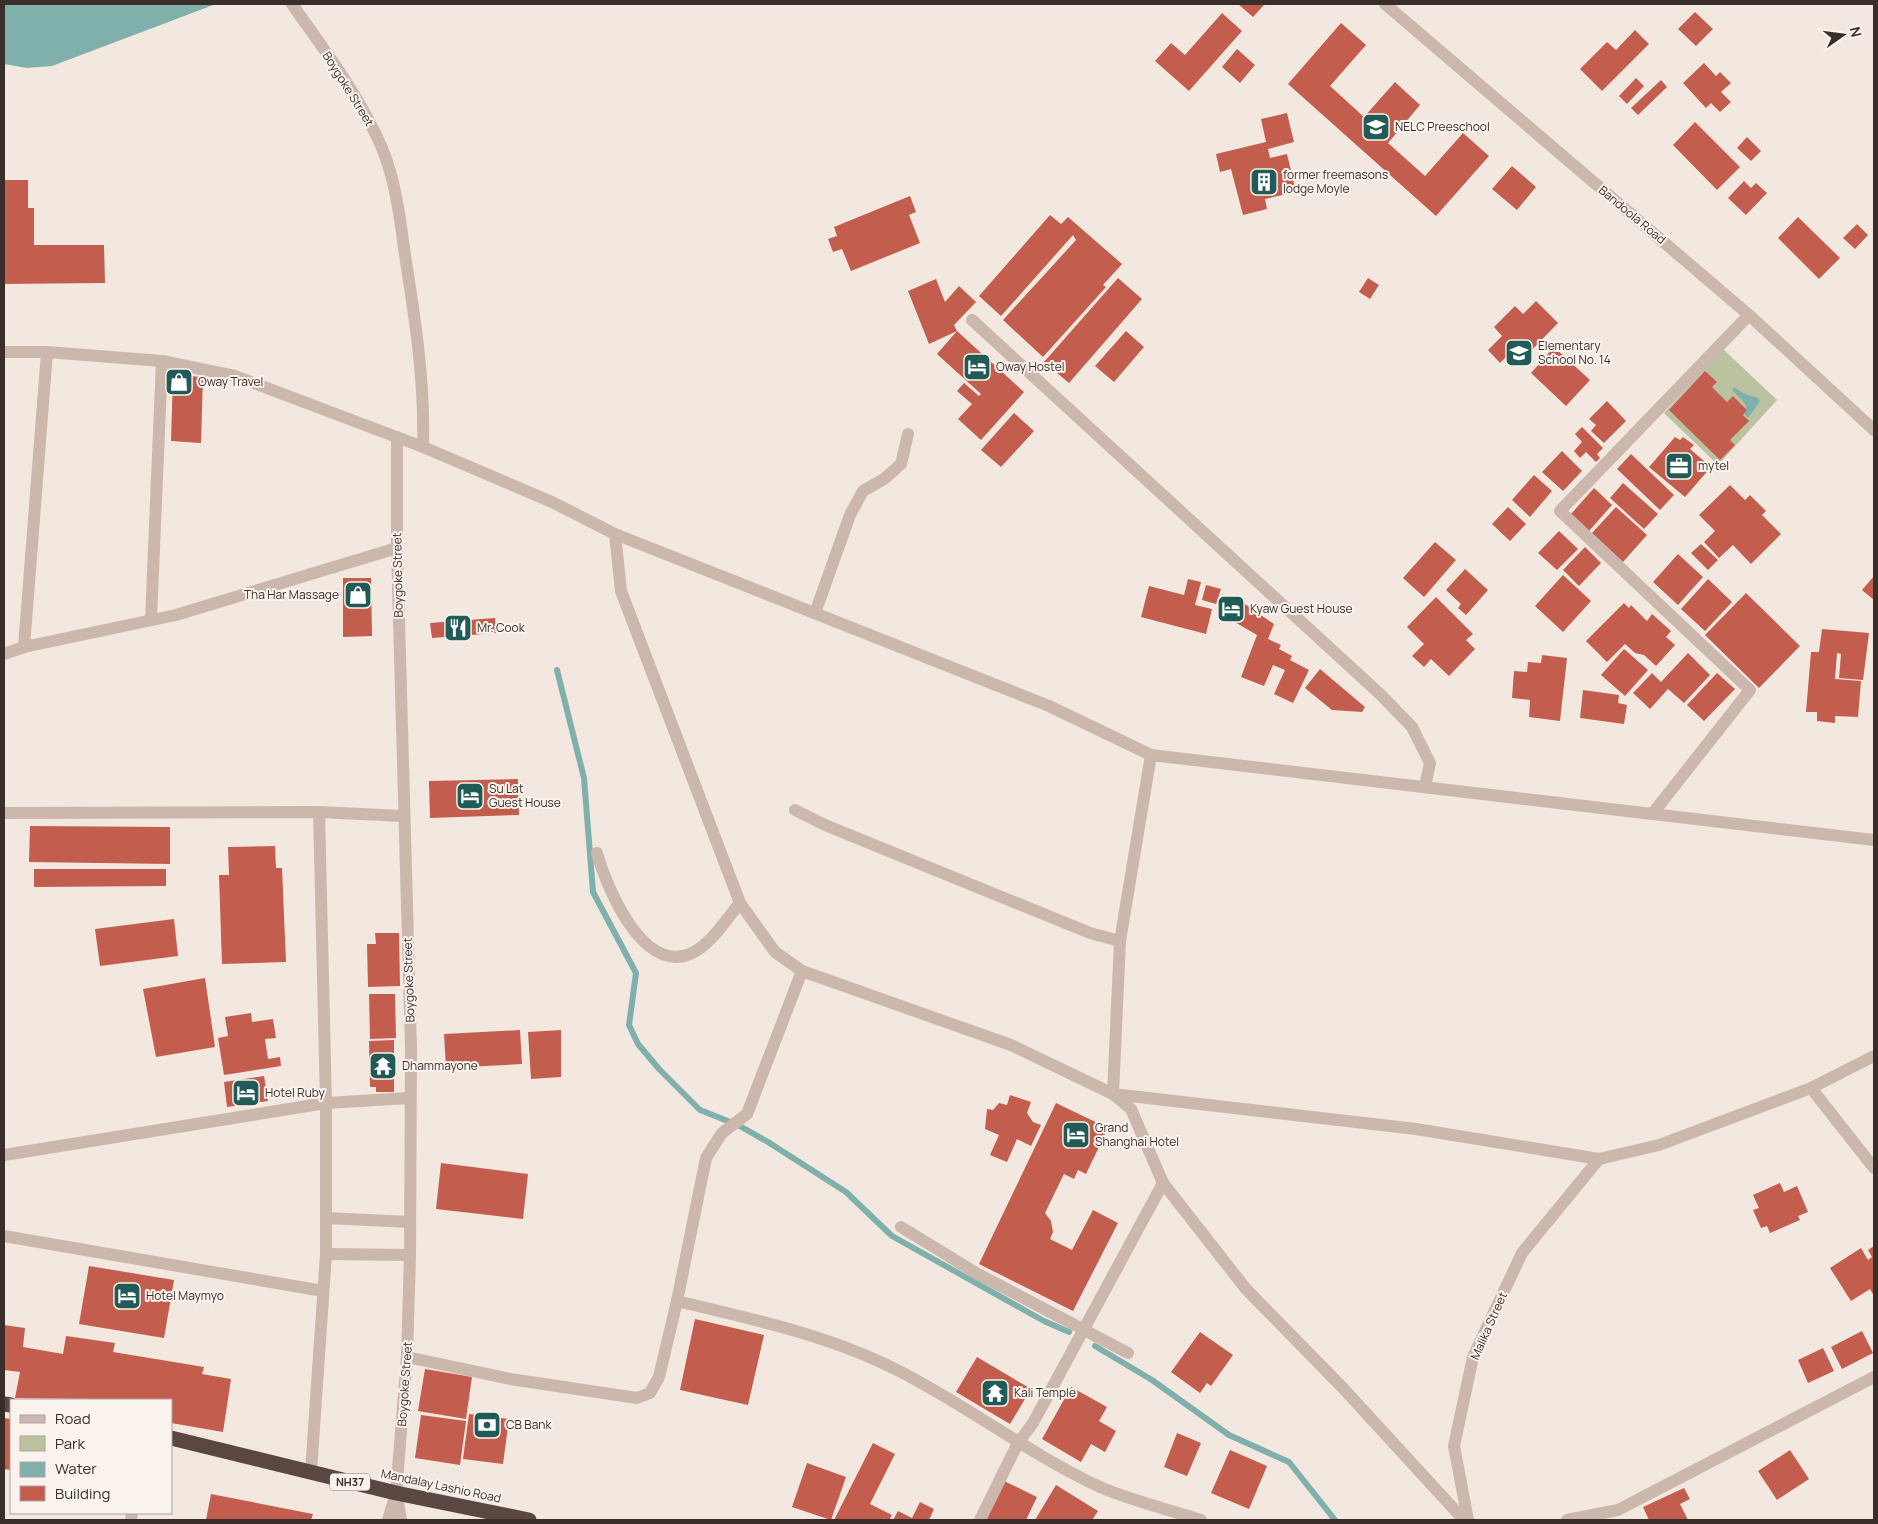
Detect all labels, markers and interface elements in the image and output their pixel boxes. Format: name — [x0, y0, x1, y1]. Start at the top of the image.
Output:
north arrow — [1818, 10, 1868, 60]
text: N — [1846, 25, 1867, 39]
street label: Boygoke Street — [319, 48, 378, 129]
school or university icon: NELC Preeschool — [1361, 112, 1391, 142]
place label: NELC Preeschool — [1395, 118, 1490, 135]
place label: former freemasons lodge Moyle — [1283, 166, 1388, 197]
building icon: former freemasons lodge Moyle — [1249, 167, 1279, 197]
street label: Bandoola Road — [1595, 182, 1669, 248]
place label: Elementary School No. 14 — [1538, 337, 1611, 368]
school or university icon: Elementary School No. 14 — [1504, 338, 1534, 368]
hotel icon: Oway Hostel — [962, 352, 992, 382]
place label: Oway Hostel — [996, 358, 1065, 375]
shop icon: Oway Travel — [164, 367, 194, 397]
place label: Oway Travel — [198, 373, 263, 390]
office icon: mytel — [1664, 451, 1694, 481]
place label: mytel — [1698, 457, 1729, 474]
street label: Boygoke Street — [388, 532, 407, 618]
shop icon: Tha Har Massage — [343, 580, 373, 610]
place label: Tha Har Massage — [244, 586, 339, 603]
hotel icon: Kyaw Guest House — [1216, 594, 1246, 624]
place label: Kyaw Guest House — [1250, 600, 1353, 617]
restaurant icon: Mr. Cook — [443, 613, 473, 643]
place label: Mr. Cook — [477, 619, 526, 636]
place label: Su Lat Guest House — [489, 780, 561, 811]
hotel icon: Su Lat Guest House — [455, 781, 485, 811]
street label: Boygoke Street — [399, 937, 418, 1023]
temple icon: Dhammayone — [368, 1051, 398, 1081]
place label: Dhammayone — [402, 1057, 478, 1074]
hotel icon: Hotel Ruby — [231, 1078, 261, 1108]
place label: Hotel Ruby — [265, 1084, 326, 1101]
place label: Grand Shanghai Hotel — [1095, 1119, 1179, 1150]
hotel icon: Grand Shanghai Hotel — [1061, 1120, 1091, 1150]
hotel icon: Hotel Maymyo — [112, 1281, 142, 1311]
place label: Hotel Maymyo — [146, 1287, 224, 1304]
street label: Malika Street — [1466, 1289, 1511, 1362]
street label: Boygoke Street — [393, 1341, 416, 1427]
temple icon: Kali Temple — [980, 1378, 1010, 1408]
place label: Kali Temple — [1014, 1384, 1076, 1401]
legend — [10, 1399, 172, 1514]
text: Road — [55, 1408, 91, 1429]
bank icon: CB Bank — [472, 1410, 502, 1440]
place label: CB Bank — [506, 1416, 552, 1433]
text: Park — [55, 1433, 85, 1454]
text: Water — [55, 1458, 97, 1479]
street label: Mandalay Lashio Road — [379, 1464, 503, 1507]
road number: NH37 — [330, 1474, 370, 1490]
text: Building — [55, 1483, 110, 1504]

